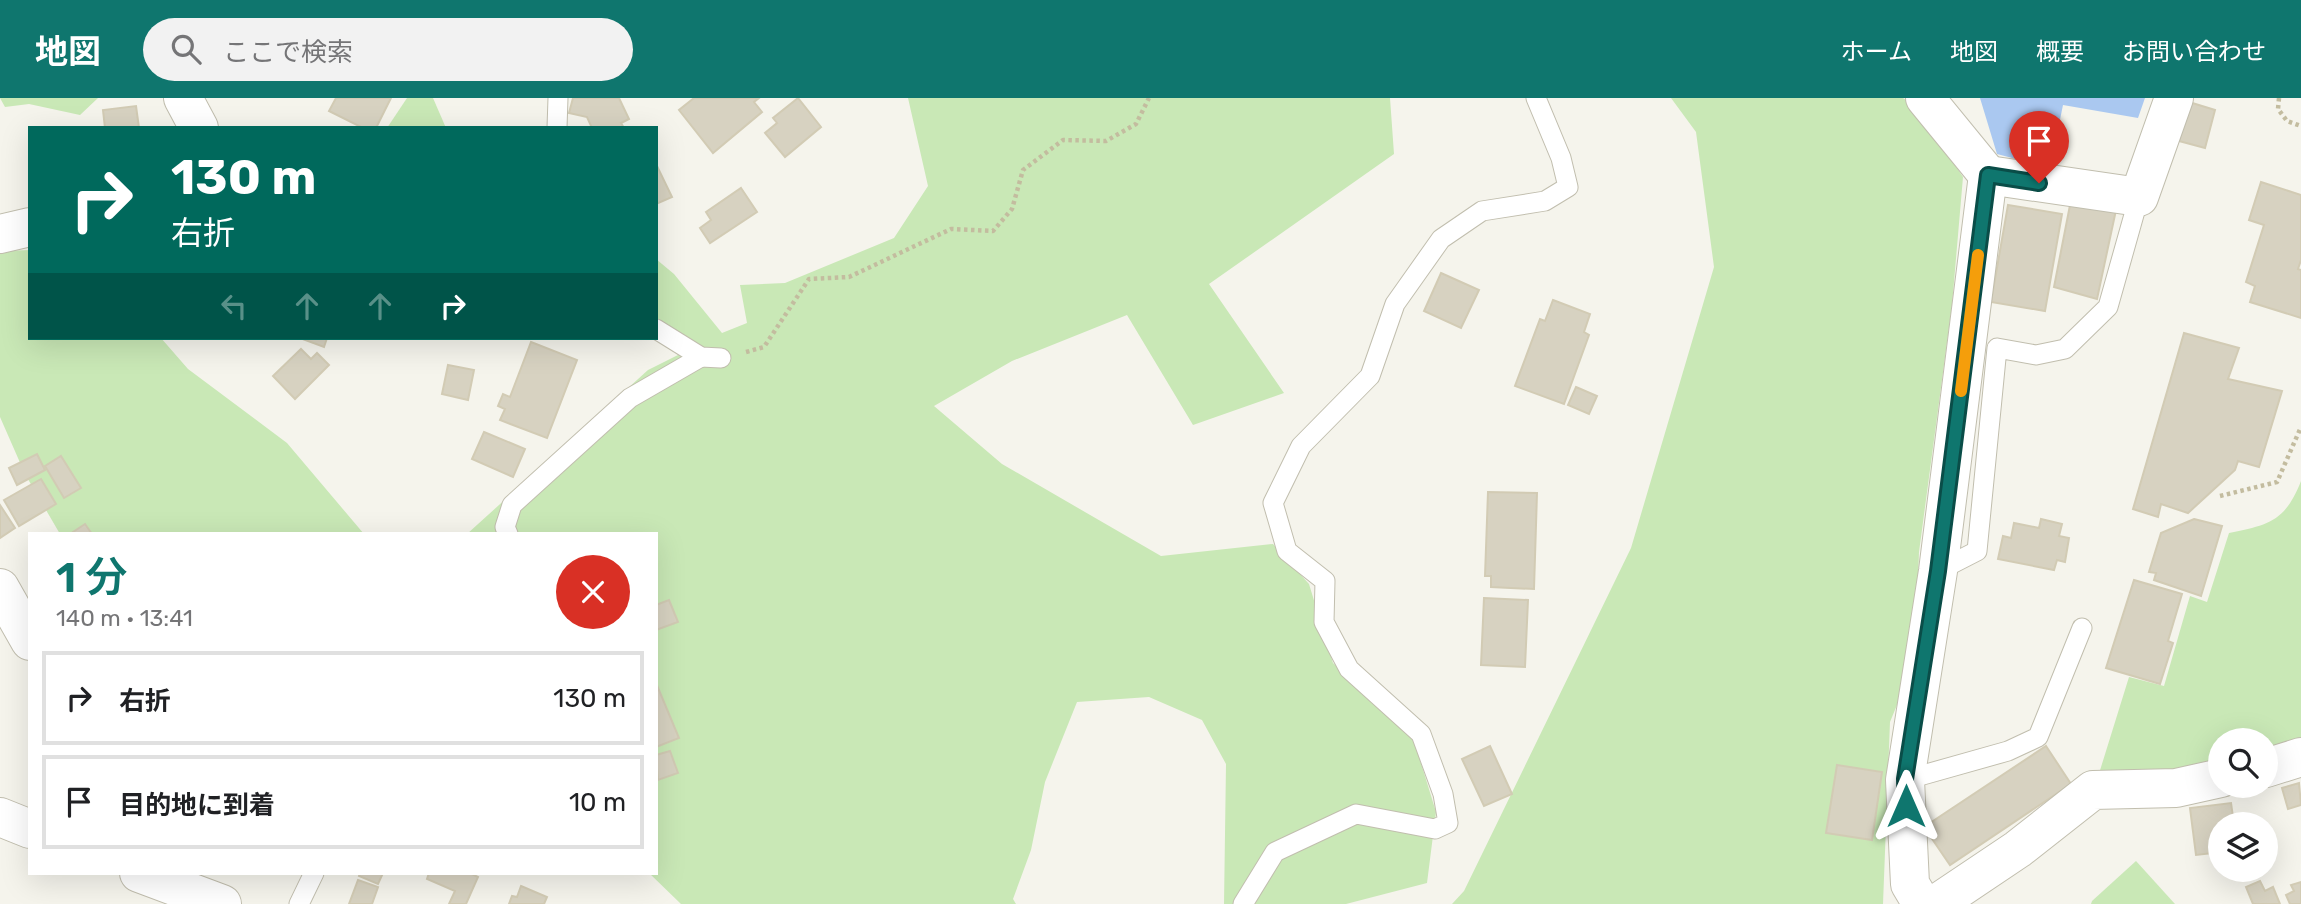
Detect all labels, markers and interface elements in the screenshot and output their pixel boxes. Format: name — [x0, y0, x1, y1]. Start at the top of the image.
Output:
search box — [143, 18, 633, 81]
icon: search — [167, 30, 205, 68]
text: 地図 — [35, 32, 101, 71]
text: ここで検索 — [223, 37, 353, 68]
text: ホーム — [1841, 38, 1912, 66]
text: 地図 — [1950, 38, 1998, 66]
text: 概要 — [2036, 38, 2084, 66]
text: お問い合わせ — [2122, 38, 2266, 66]
pin — [2009, 111, 2069, 183]
icon: arrive — [2020, 122, 2058, 160]
text: 130 m — [171, 148, 316, 206]
icon: right — [56, 154, 147, 245]
text: 右折 — [171, 214, 235, 252]
icon: left — [215, 287, 253, 325]
icon: ahead — [288, 287, 326, 325]
icon: ahead — [361, 287, 399, 325]
icon: right — [434, 287, 472, 325]
text: 1 分 — [56, 553, 127, 603]
button: close — [556, 555, 630, 629]
text: 140 m · 13:41 — [56, 604, 193, 632]
icon: right — [60, 679, 98, 717]
text: 130 m — [553, 683, 626, 714]
text: 右折 — [119, 686, 171, 717]
map controls — [2208, 728, 2278, 882]
button: search — [2208, 728, 2278, 798]
position arrow — [1869, 769, 1943, 843]
icon: arrive — [60, 783, 98, 821]
text: 10 m — [569, 787, 626, 818]
text: 目的地に到着 — [119, 790, 275, 821]
button: layers — [2208, 812, 2278, 882]

